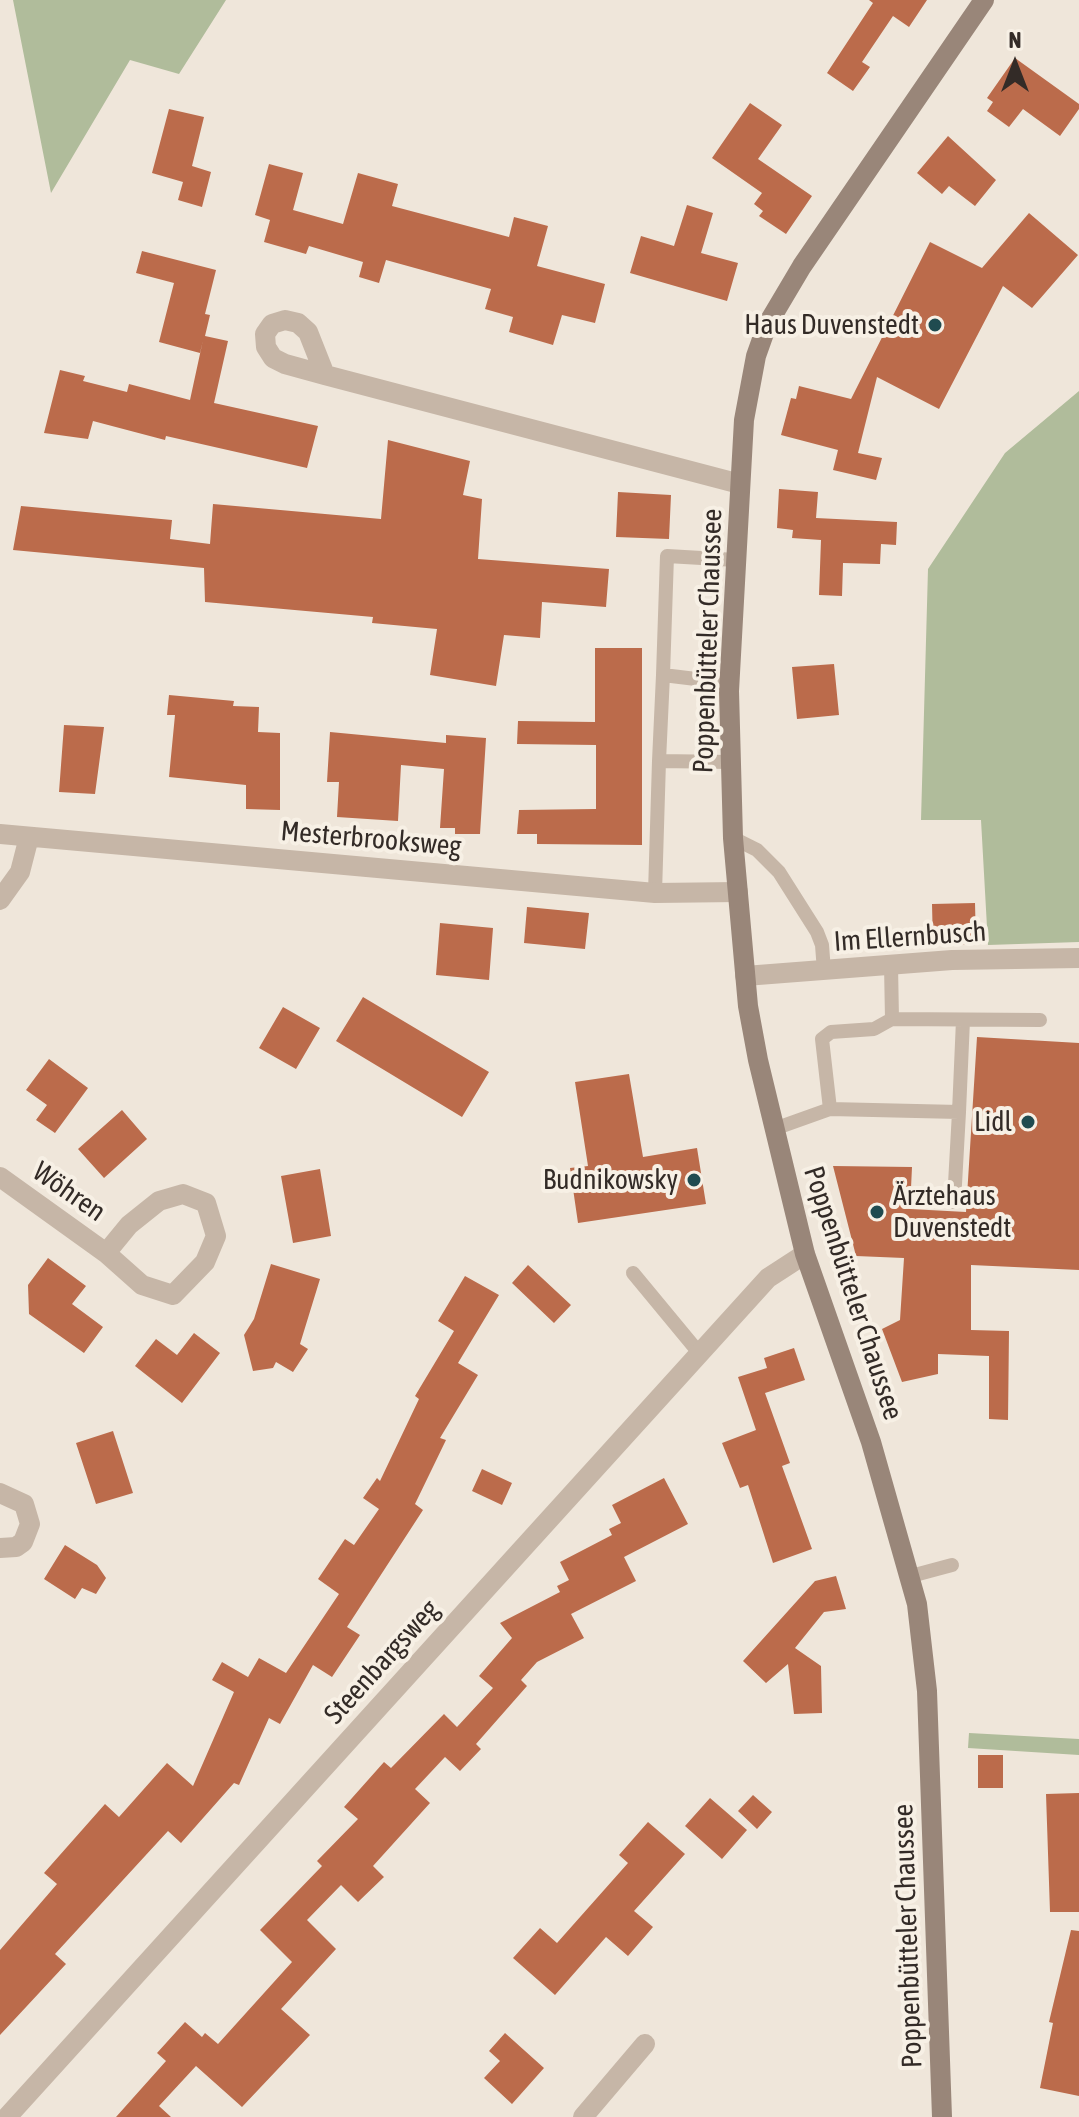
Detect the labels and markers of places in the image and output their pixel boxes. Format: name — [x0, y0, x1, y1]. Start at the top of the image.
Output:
place label: Haus Duvenstedt — [744, 308, 919, 342]
marker: Haus Duvenstedt — [926, 316, 944, 334]
place label: Lidl — [974, 1105, 1012, 1139]
marker: Lidl — [1019, 1113, 1037, 1131]
place label: Budnikowsky — [543, 1163, 678, 1197]
marker: Budnikowsky — [685, 1171, 703, 1189]
place label: Ärztehaus Duvenstedt — [893, 1179, 1011, 1245]
marker: Ärztehaus Duvenstedt — [868, 1203, 886, 1221]

